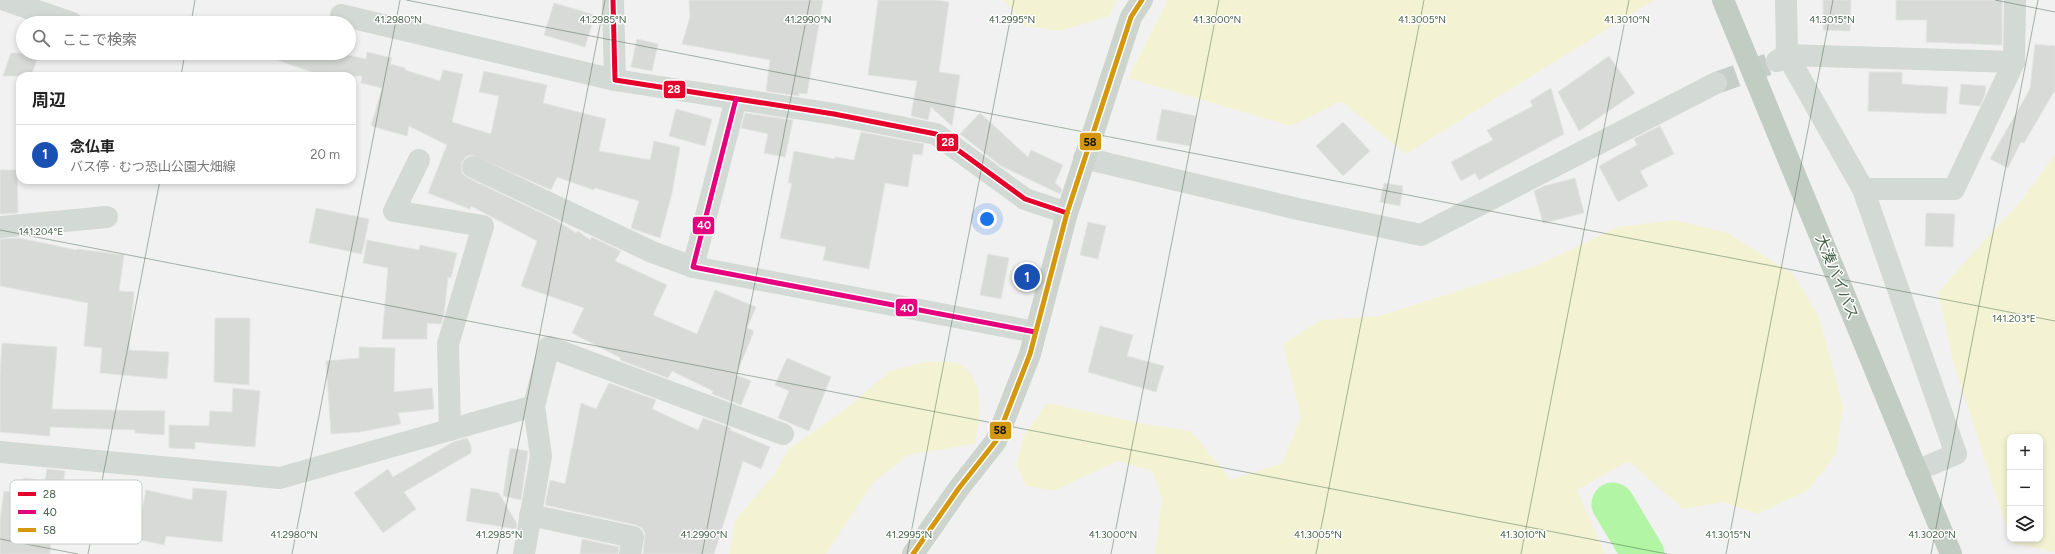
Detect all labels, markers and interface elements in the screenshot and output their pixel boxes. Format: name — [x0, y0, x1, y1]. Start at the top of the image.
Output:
text: 41.2980°N — [374, 13, 422, 26]
text: 41.2985°N — [580, 13, 627, 26]
text: 41.2990°N — [784, 13, 832, 26]
text: 41.2995°N — [989, 13, 1035, 26]
text: 41.3000°N — [1193, 13, 1241, 26]
text: 41.3005°N — [1398, 13, 1446, 26]
text: 41.3010°N — [1604, 13, 1650, 26]
text: 41.3015°N — [1809, 13, 1855, 26]
search box — [16, 16, 356, 60]
icon: search — [30, 27, 52, 49]
text: ここで検索 — [62, 31, 137, 49]
line badge: 28 — [663, 80, 686, 99]
text: 28 — [667, 83, 681, 96]
text: 周辺 — [32, 90, 66, 110]
line badge: 58 — [1079, 132, 1102, 151]
line badge: 28 — [936, 133, 959, 152]
text: 28 — [941, 136, 955, 149]
text: 58 — [1083, 136, 1097, 149]
text: 念仏車 — [70, 138, 115, 156]
text: 1 — [42, 147, 48, 162]
text: 20 m — [310, 147, 340, 162]
text: バス停 · むつ恐山公園大畑線 — [70, 159, 236, 174]
your location — [977, 209, 997, 229]
line badge: 40 — [692, 216, 715, 235]
text: 40 — [697, 219, 711, 232]
text: 141.204°E — [19, 225, 63, 238]
street label: 大湊バイパス — [1812, 232, 1862, 322]
pin: 1 — [1014, 262, 1040, 292]
line badge: 40 — [895, 298, 918, 317]
text: 40 — [900, 302, 914, 315]
text: 141.203°E — [1992, 312, 2036, 325]
line badge: 58 — [989, 421, 1012, 440]
text: 58 — [993, 424, 1007, 437]
map controls — [2007, 434, 2043, 542]
button: + — [2007, 434, 2043, 470]
button: − — [2007, 470, 2043, 506]
legend — [10, 480, 142, 544]
text: 28 — [43, 488, 56, 501]
text: 40 — [43, 506, 57, 519]
button: layers — [2007, 506, 2043, 542]
text: 58 — [43, 524, 56, 537]
text: 41.2980°N — [270, 528, 318, 541]
text: 41.2985°N — [476, 528, 523, 541]
text: 41.2990°N — [680, 528, 728, 541]
text: 41.2995°N — [886, 528, 932, 541]
text: 41.3000°N — [1089, 528, 1137, 541]
text: 41.3005°N — [1294, 528, 1342, 541]
text: 41.3010°N — [1500, 528, 1546, 541]
text: 41.3015°N — [1705, 528, 1751, 541]
text: 41.3020°N — [1908, 528, 1956, 541]

